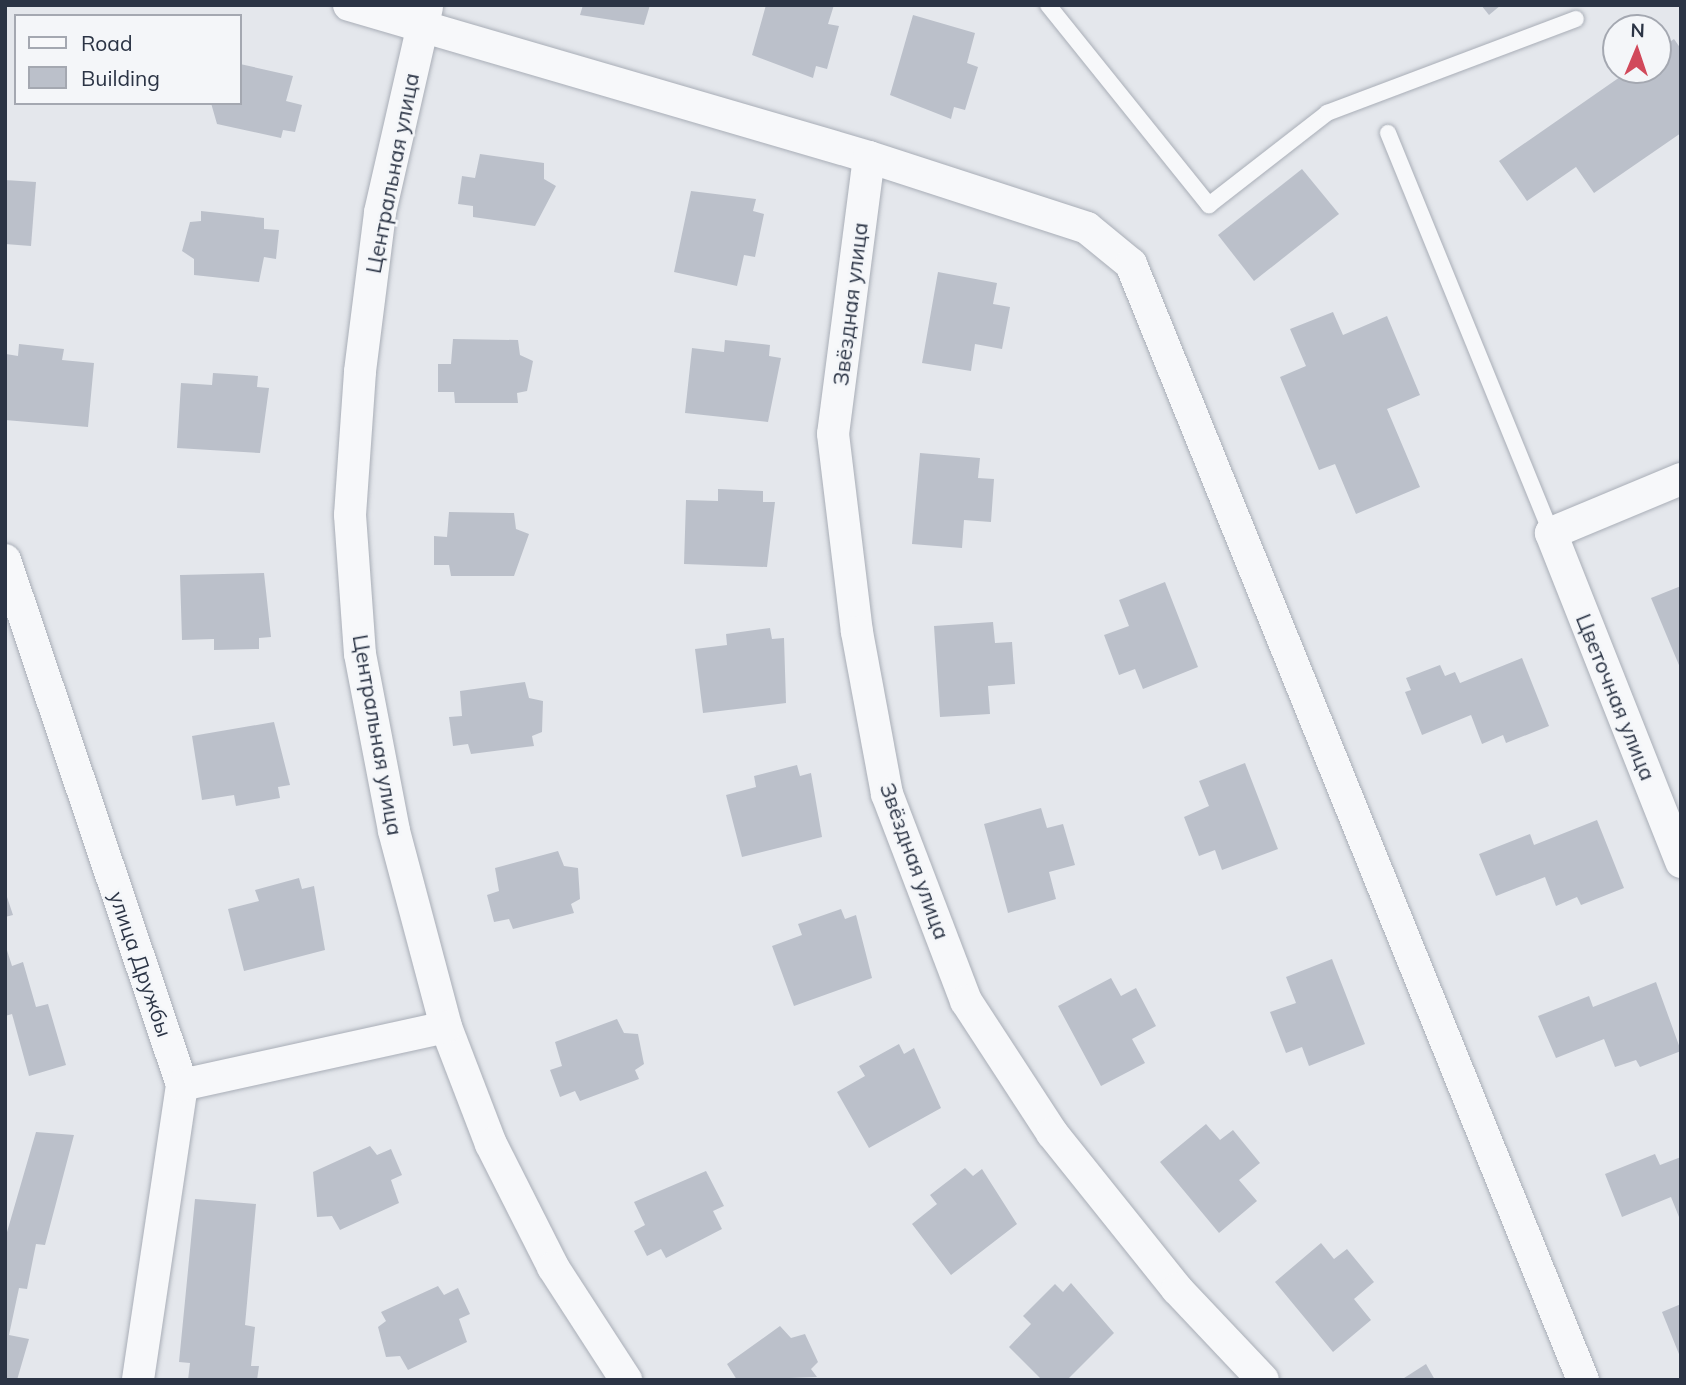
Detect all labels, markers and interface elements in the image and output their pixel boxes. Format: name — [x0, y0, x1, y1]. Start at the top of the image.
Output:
legend — [14, 14, 242, 105]
north arrow — [1602, 14, 1672, 84]
text: N — [1630, 18, 1645, 42]
text: Road — [81, 30, 132, 56]
text: Building — [81, 65, 160, 91]
street label: Центральная улица — [360, 71, 424, 275]
street label: Звёздная улица — [827, 221, 873, 387]
street label: Цветочная улица — [1571, 610, 1661, 784]
street label: Центральная улица — [348, 633, 408, 837]
street label: Звёздная улица — [875, 780, 955, 942]
street label: улица Дружбы — [104, 888, 178, 1040]

